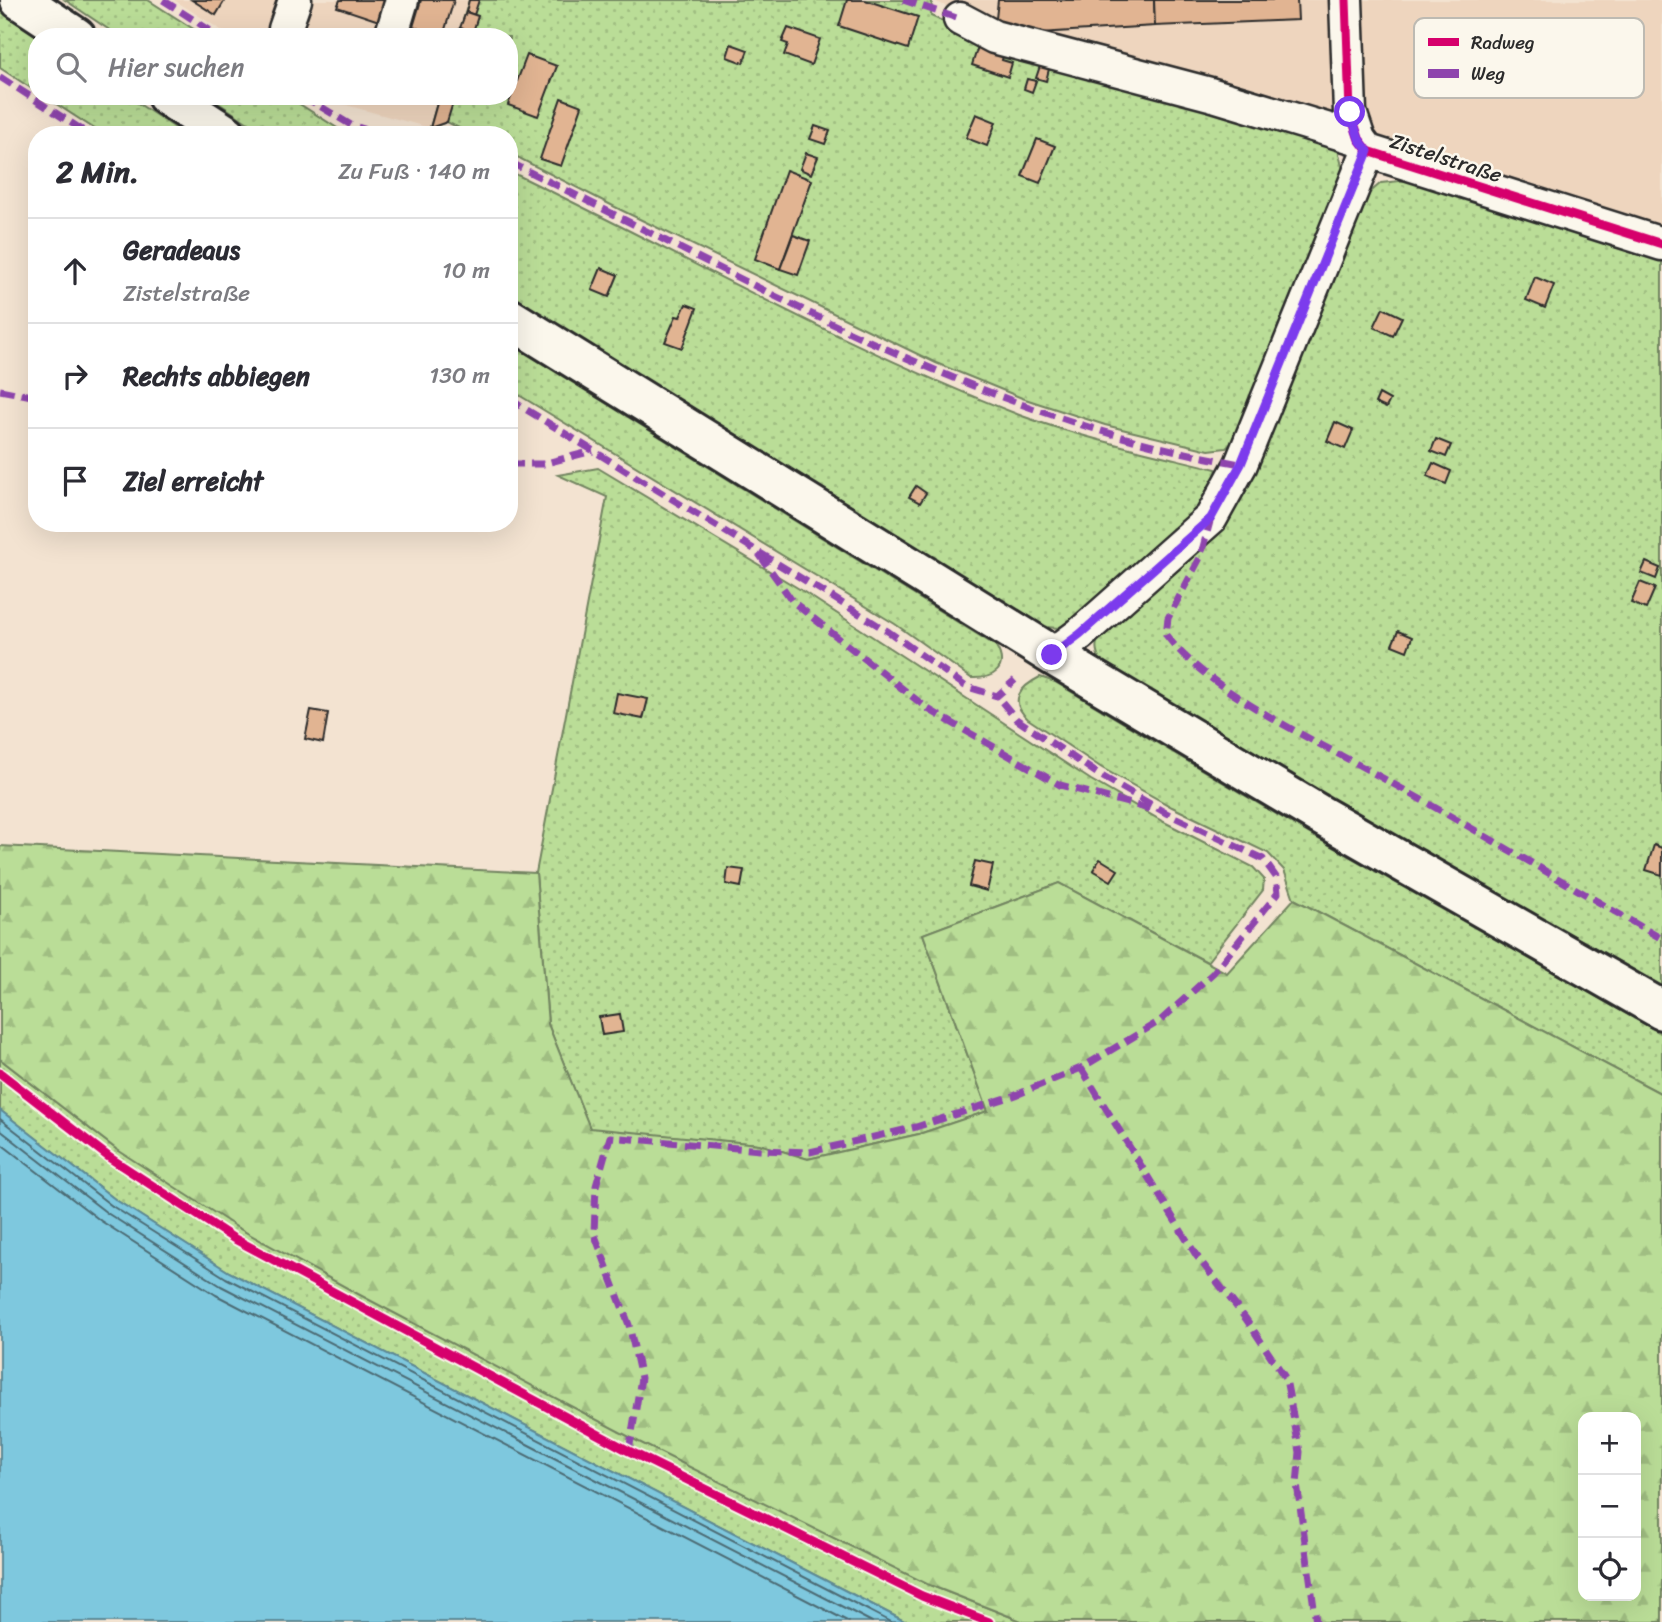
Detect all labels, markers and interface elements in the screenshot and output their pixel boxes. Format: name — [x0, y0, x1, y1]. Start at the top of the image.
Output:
legend — [1414, 18, 1644, 98]
text: Radweg — [1471, 26, 1535, 59]
search box — [28, 28, 518, 105]
text: Hier suchen — [108, 44, 244, 90]
icon: search — [52, 48, 90, 86]
text: Weg — [1471, 57, 1505, 90]
route start — [1334, 96, 1365, 127]
street label: Zistelstraße — [1385, 122, 1507, 194]
text: 2 Min. — [56, 145, 139, 199]
text: Zu Fuß · 140 m — [338, 151, 490, 192]
text: Geradeaus — [123, 227, 240, 273]
text: 10 m — [442, 250, 490, 291]
icon: ahead — [56, 252, 94, 290]
text: Zistelstraße — [123, 273, 250, 314]
text: Rechts abbiegen — [123, 353, 310, 399]
text: 130 m — [429, 355, 490, 396]
icon: right — [56, 357, 94, 395]
text: Ziel erreicht — [123, 458, 263, 504]
icon: arrive — [56, 462, 94, 500]
route end — [1036, 639, 1067, 670]
map controls — [1578, 1412, 1641, 1601]
button: + — [1578, 1412, 1641, 1475]
button: − — [1578, 1475, 1641, 1538]
button: locate — [1578, 1538, 1641, 1601]

